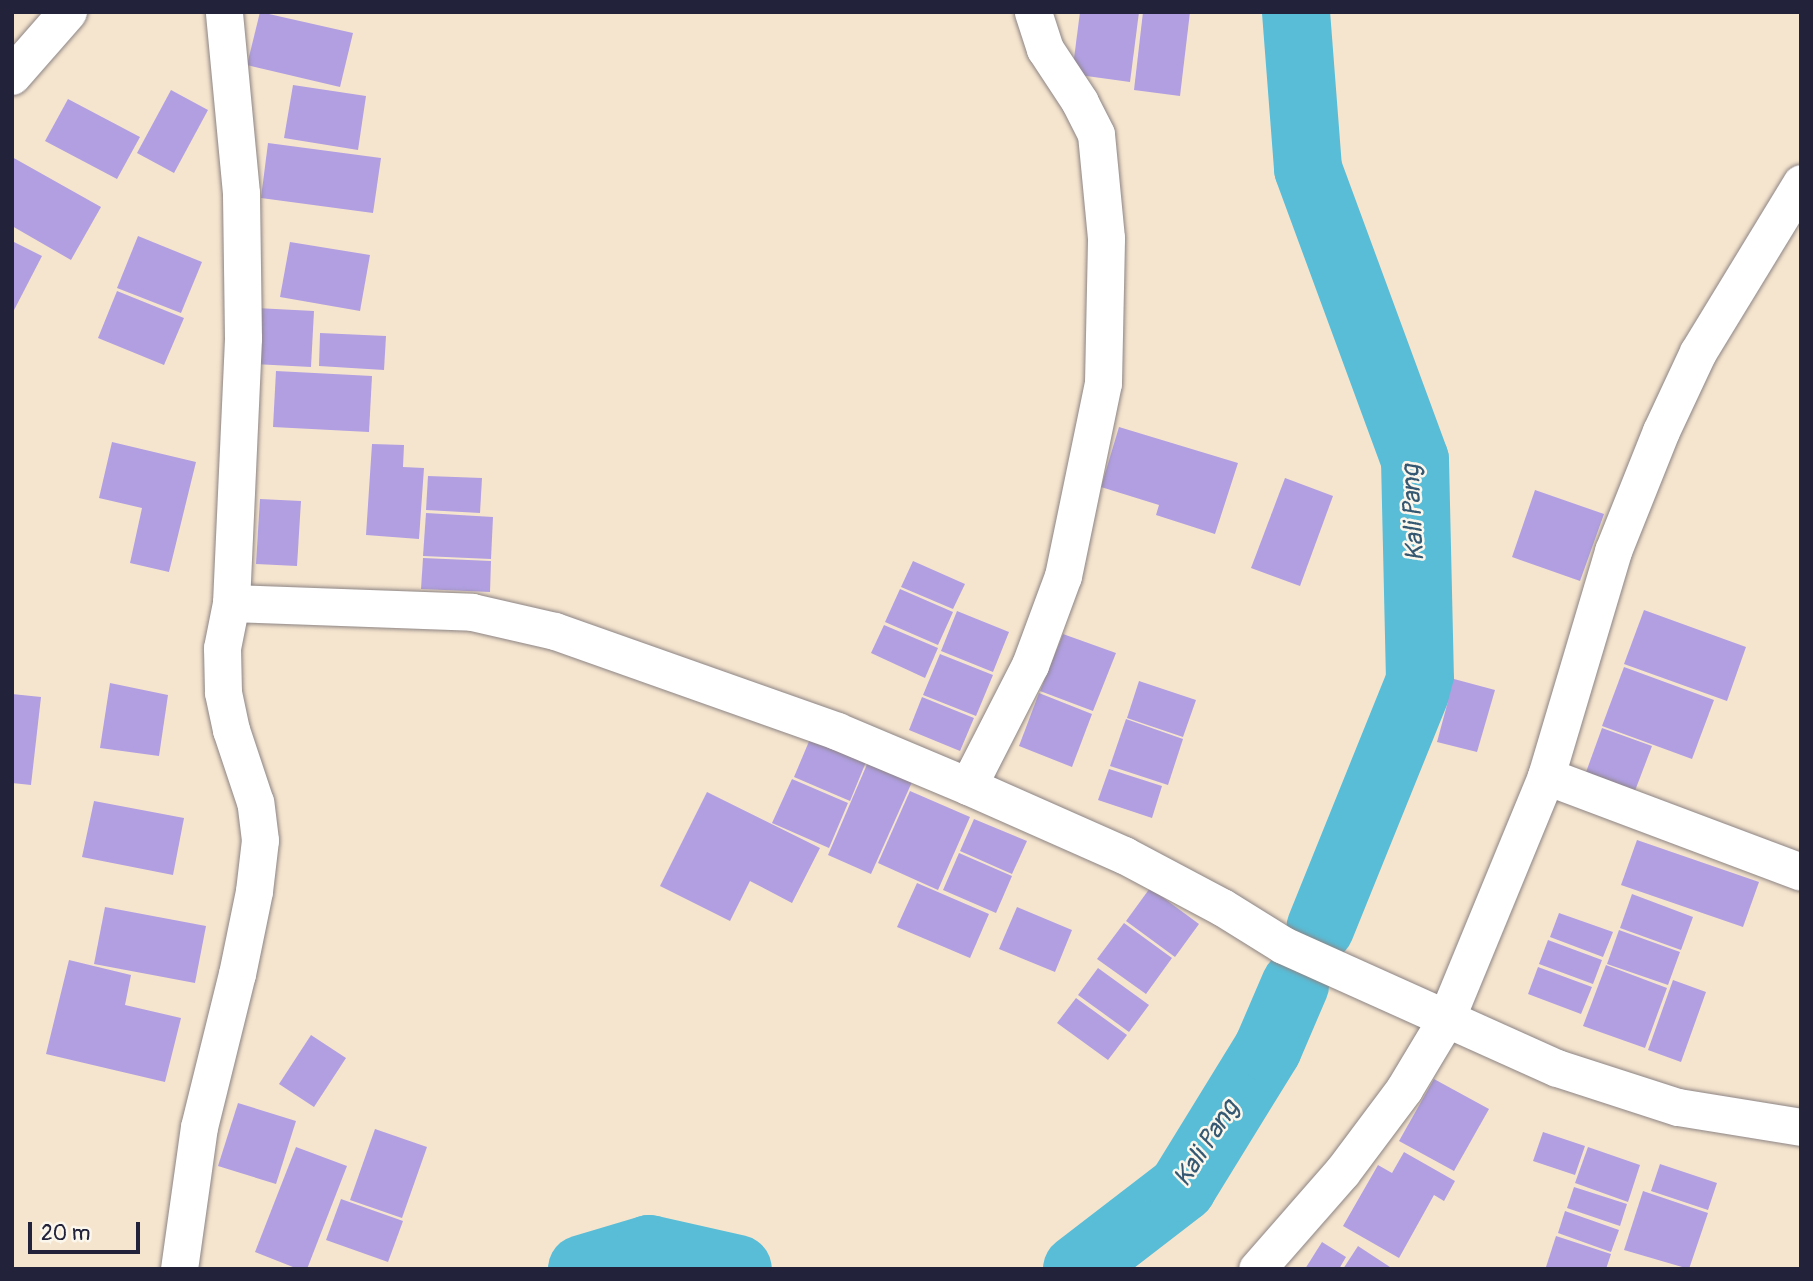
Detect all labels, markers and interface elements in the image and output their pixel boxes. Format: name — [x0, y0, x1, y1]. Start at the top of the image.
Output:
water label: Kali Pang — [1396, 464, 1432, 562]
water label: Kali Pang — [1168, 1095, 1246, 1193]
scale bar — [32, 1208, 144, 1252]
text: 20 m — [41, 1220, 90, 1247]

